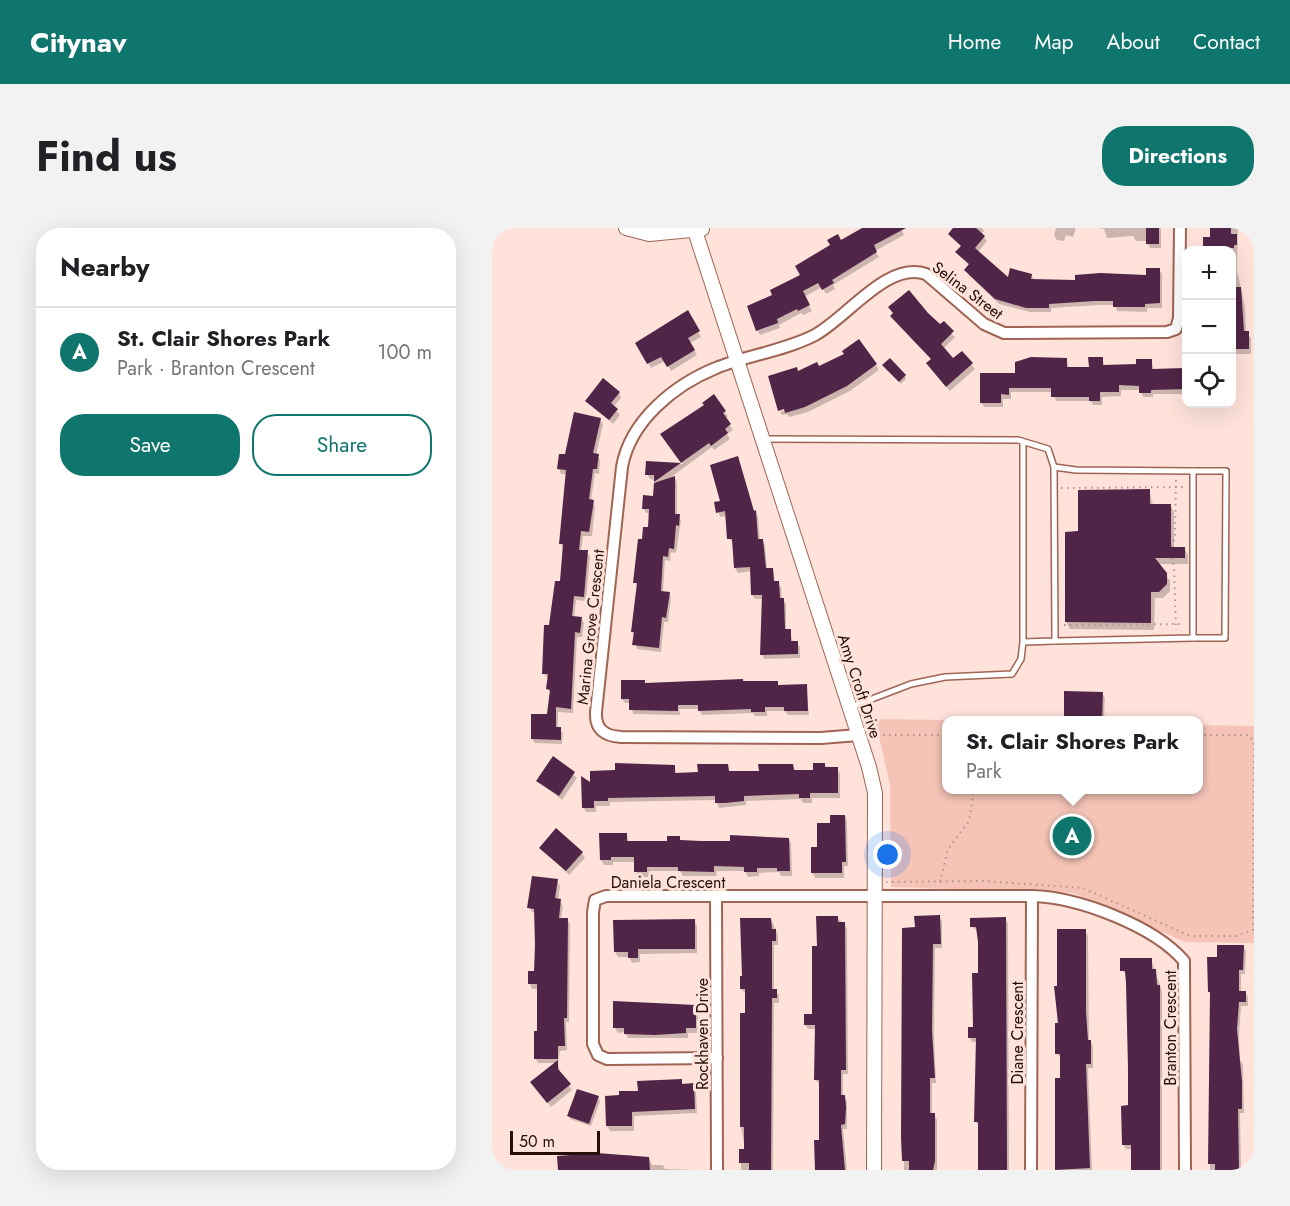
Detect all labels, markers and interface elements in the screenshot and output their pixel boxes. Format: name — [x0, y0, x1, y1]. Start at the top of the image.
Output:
text: Citynav — [30, 22, 127, 63]
text: Home — [948, 27, 1001, 57]
text: Map — [1034, 27, 1074, 57]
text: About — [1107, 27, 1160, 57]
text: Contact — [1193, 27, 1260, 57]
text: Find us — [36, 126, 177, 187]
button: Directions — [1102, 126, 1254, 186]
map controls — [1182, 246, 1236, 408]
button: + — [1182, 246, 1236, 300]
text: Nearby — [60, 248, 149, 286]
street label: Selina Street — [927, 256, 1008, 325]
button: − — [1182, 300, 1236, 354]
text: St. Clair Shores Park — [117, 322, 330, 354]
text: A — [72, 338, 87, 367]
text: 100 m — [377, 338, 432, 367]
text: Park · Branton Crescent — [117, 354, 315, 383]
button: locate — [1182, 354, 1236, 408]
button: Save — [60, 414, 240, 476]
button: Share — [252, 414, 432, 476]
street label: Marina Grove Crescent — [571, 548, 610, 706]
street label: Amy Croft Drive — [832, 631, 887, 741]
popup — [942, 716, 1203, 794]
text: St. Clair Shores Park — [966, 725, 1179, 757]
text: Park — [966, 757, 1002, 786]
pin: A — [1052, 814, 1092, 858]
your location — [873, 840, 902, 869]
street label: Daniela Crescent — [611, 871, 725, 894]
street label: Branton Crescent — [1159, 970, 1182, 1086]
street label: Rockhaven Drive — [691, 978, 714, 1090]
street label: Diane Crescent — [1006, 981, 1029, 1085]
scale bar — [510, 1128, 600, 1156]
text: 50 m — [519, 1130, 555, 1153]

